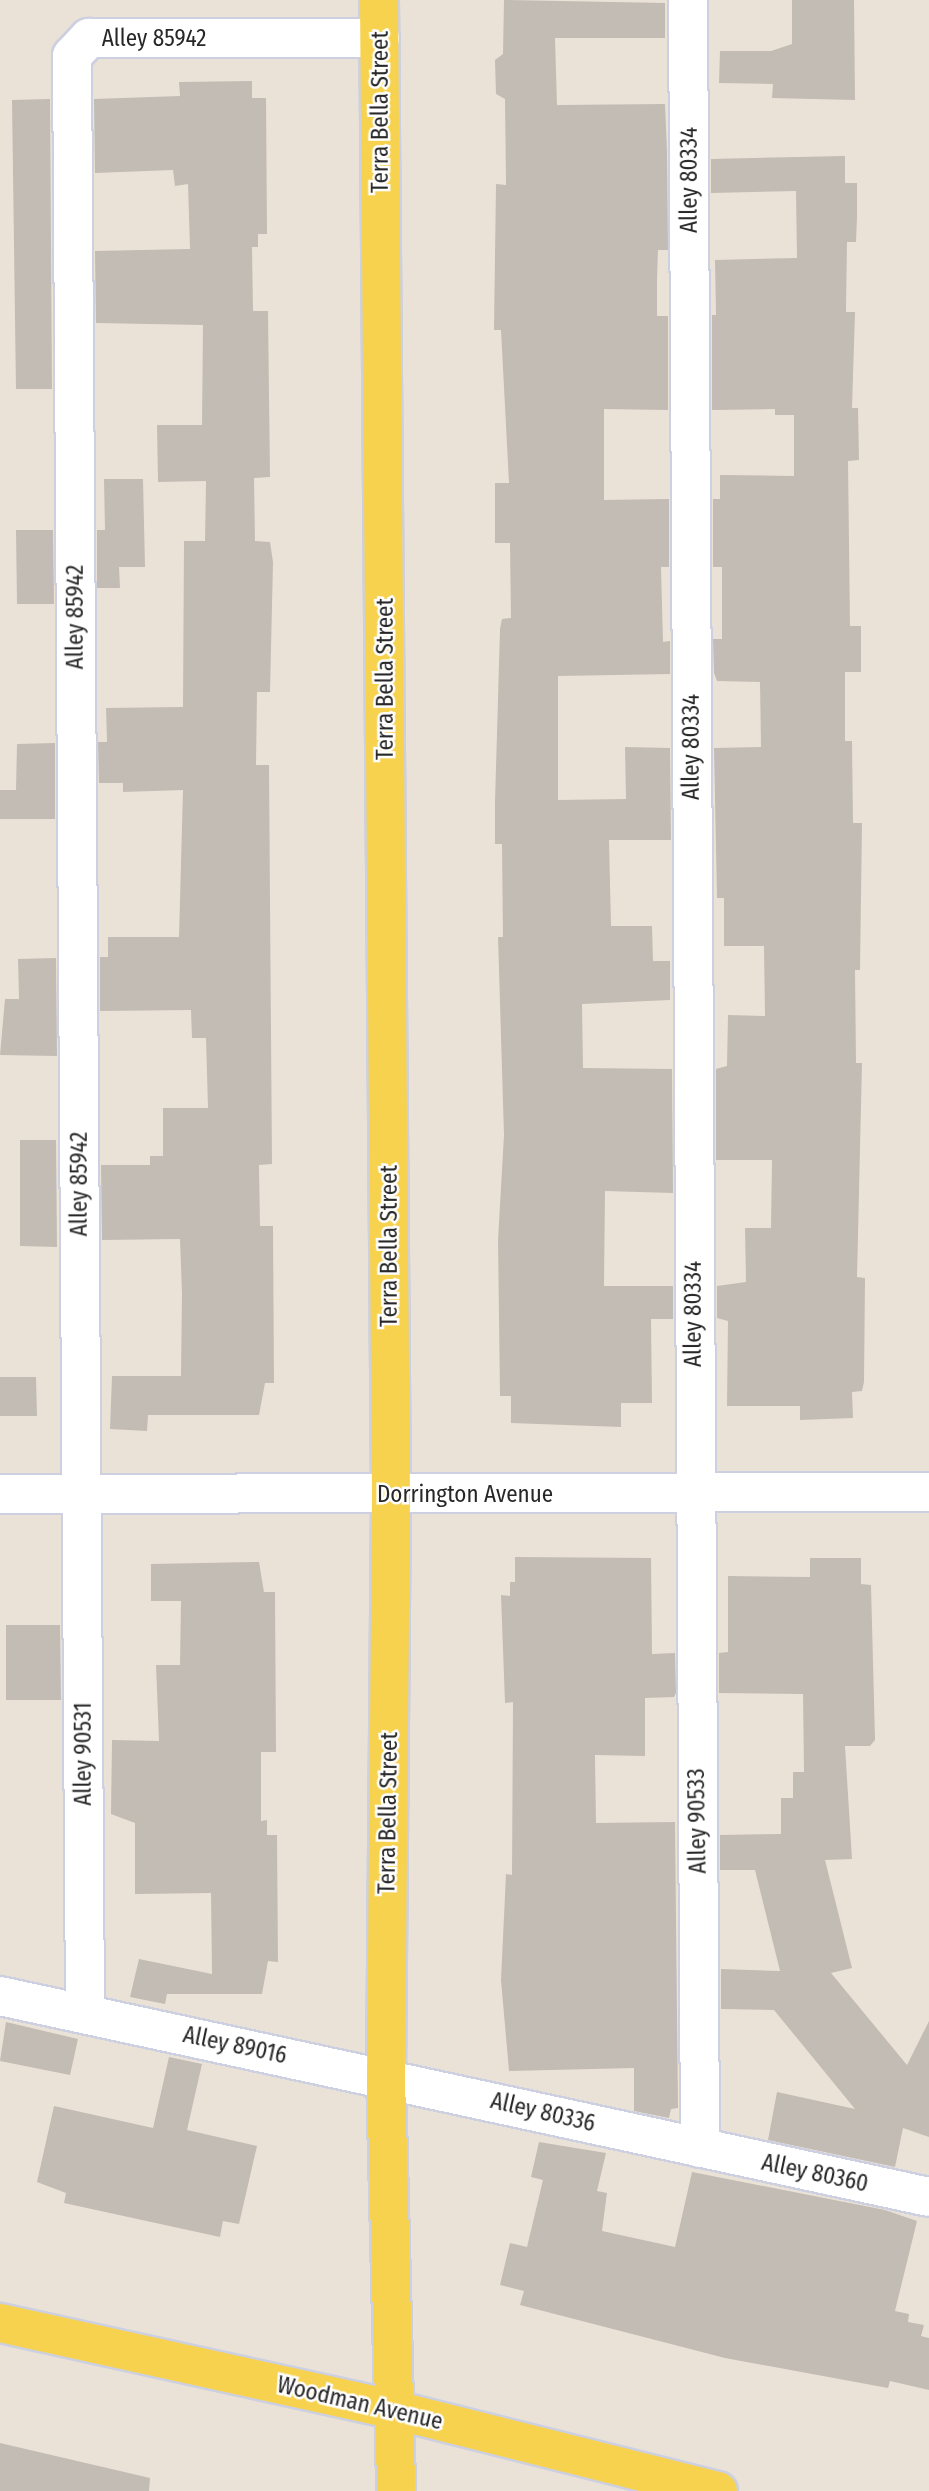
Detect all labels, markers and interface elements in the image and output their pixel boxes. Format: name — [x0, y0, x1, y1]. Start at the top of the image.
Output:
street label: Alley 85942 — [102, 24, 206, 52]
street label: Terra Bella Street — [366, 31, 394, 193]
street label: Alley 80334 — [675, 127, 703, 233]
street label: Alley 85942 — [61, 565, 89, 669]
street label: Terra Bella Street — [371, 598, 399, 760]
street label: Alley 80334 — [677, 694, 705, 800]
street label: Alley 85942 — [65, 1132, 93, 1236]
street label: Terra Bella Street — [375, 1165, 403, 1327]
street label: Alley 80334 — [679, 1261, 707, 1367]
street label: Dorrington Avenue — [377, 1480, 553, 1508]
street label: Alley 90531 — [69, 1702, 97, 1806]
street label: Terra Bella Street — [373, 1732, 403, 1894]
street label: Alley 90533 — [682, 1768, 712, 1874]
street label: Alley 89016 — [181, 2021, 289, 2069]
street label: Alley 80336 — [488, 2087, 598, 2137]
street label: Alley 80360 — [759, 2148, 871, 2198]
street label: Woodman Avenue — [275, 2371, 445, 2435]

